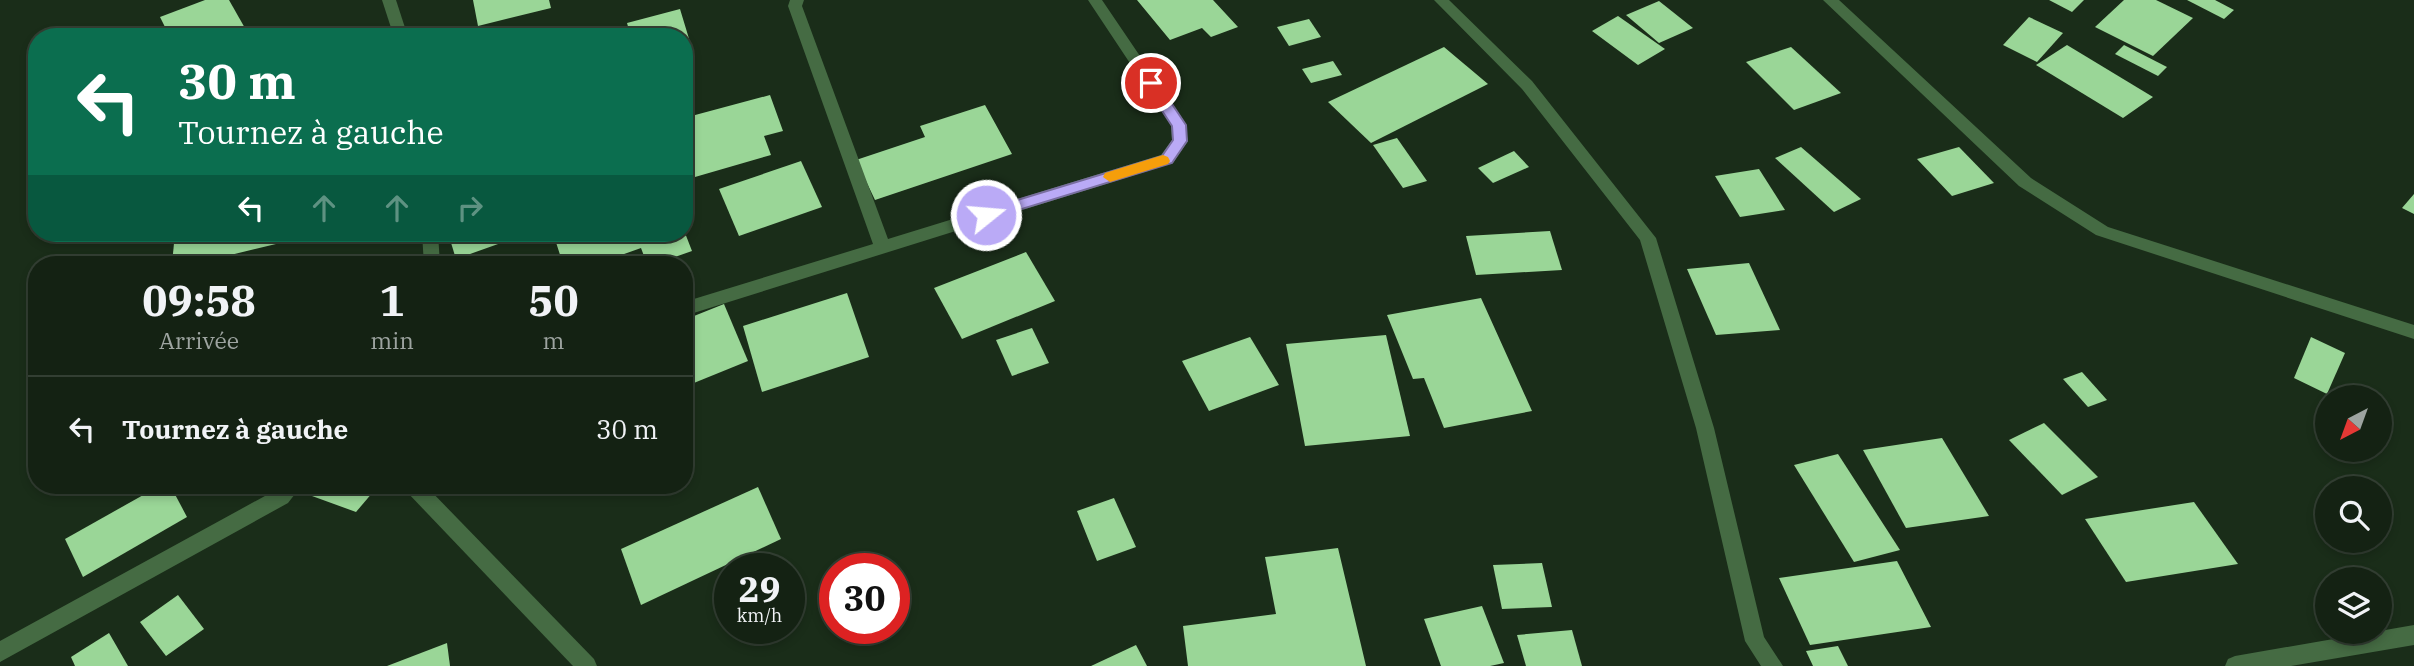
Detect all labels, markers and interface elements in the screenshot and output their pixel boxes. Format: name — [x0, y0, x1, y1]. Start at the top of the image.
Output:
text: 30 m — [178, 49, 296, 112]
pin — [1121, 53, 1181, 113]
icon: left — [63, 56, 154, 147]
icon: arrive — [1132, 64, 1170, 102]
text: Tournez à gauche — [178, 111, 444, 153]
position arrow — [949, 178, 1023, 252]
icon: left — [232, 189, 270, 227]
icon: ahead — [305, 189, 343, 227]
icon: ahead — [378, 189, 416, 227]
icon: right — [451, 189, 489, 227]
text: 09:58 — [142, 273, 256, 328]
text: 1 — [379, 273, 405, 328]
text: 50 — [528, 273, 579, 328]
text: Arrivée — [159, 325, 239, 355]
text: min — [370, 325, 414, 355]
text: m — [543, 325, 564, 355]
north arrow — [2315, 385, 2392, 462]
map controls — [2315, 385, 2392, 644]
icon: left — [63, 410, 101, 448]
text: Tournez à gauche — [122, 412, 348, 446]
text: 30 m — [596, 412, 658, 446]
button: search — [2315, 476, 2392, 553]
speed limit sign: 30 — [819, 553, 910, 644]
text: 29 — [738, 566, 781, 612]
button: layers — [2315, 567, 2392, 644]
text: km/h — [737, 604, 782, 627]

